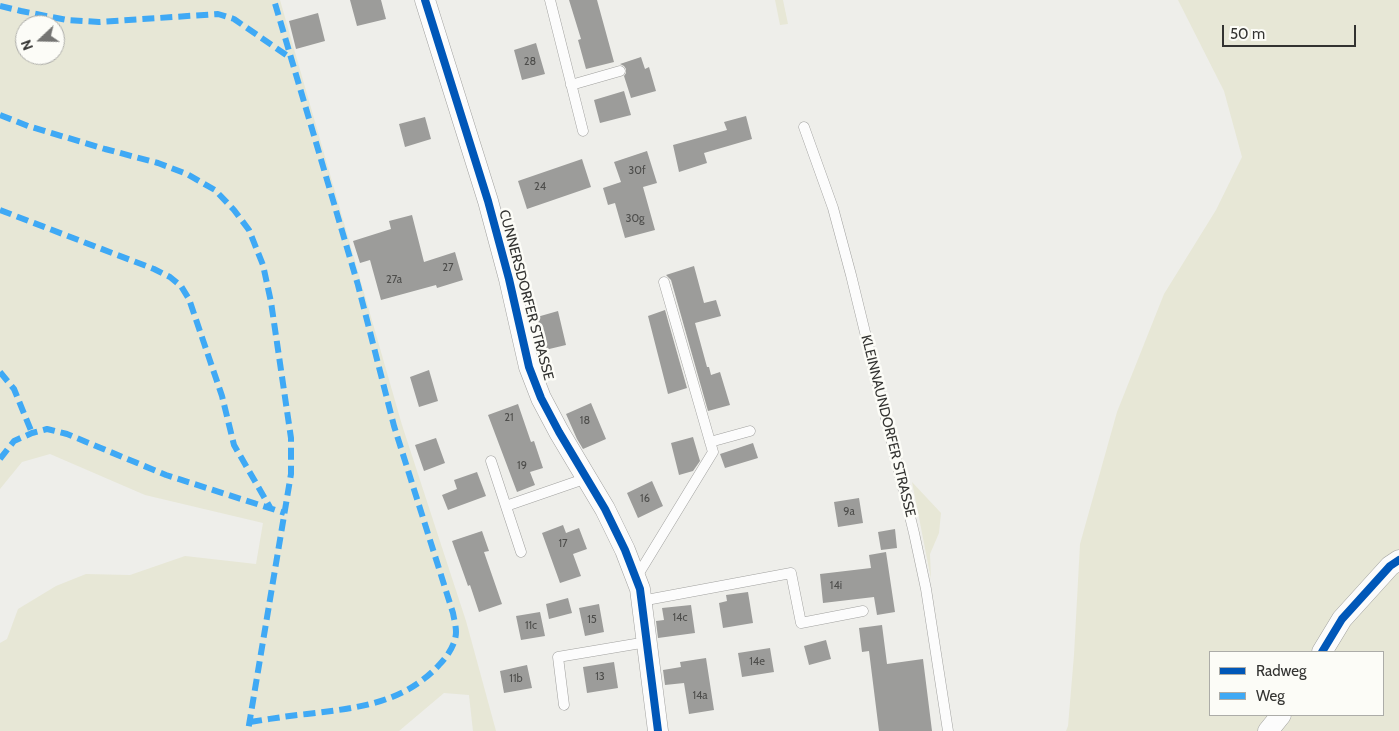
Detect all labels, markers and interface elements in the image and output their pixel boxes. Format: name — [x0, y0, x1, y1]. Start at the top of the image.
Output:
north arrow — [15, 15, 65, 65]
scale bar — [1224, 15, 1358, 47]
text: 50 m — [1230, 25, 1265, 43]
text: N — [17, 37, 37, 53]
house number: 28 — [524, 55, 536, 69]
house number: 30f — [628, 164, 646, 178]
house number: 24 — [534, 180, 546, 194]
street label: CUNNERSDORFER STRASSE — [495, 208, 557, 382]
house number: 30g — [625, 212, 645, 226]
house number: 27 — [442, 261, 454, 275]
house number: 27a — [386, 273, 402, 287]
street label: KLEINNAUNDORFER STRASSE — [857, 333, 919, 519]
house number: 21 — [504, 411, 514, 425]
house number: 18 — [580, 414, 590, 428]
house number: 19 — [517, 459, 527, 473]
house number: 16 — [640, 492, 650, 506]
house number: 9a — [843, 505, 855, 519]
house number: 17 — [558, 537, 568, 551]
house number: 14i — [830, 579, 842, 593]
house number: 14c — [673, 611, 687, 625]
house number: 15 — [587, 613, 597, 627]
house number: 11c — [525, 619, 537, 633]
legend — [1209, 651, 1384, 716]
house number: 14e — [749, 655, 765, 669]
text: Radweg — [1256, 662, 1306, 680]
house number: 13 — [595, 670, 605, 684]
house number: 11b — [509, 672, 523, 686]
text: Weg — [1256, 687, 1285, 705]
house number: 14a — [692, 689, 708, 703]

